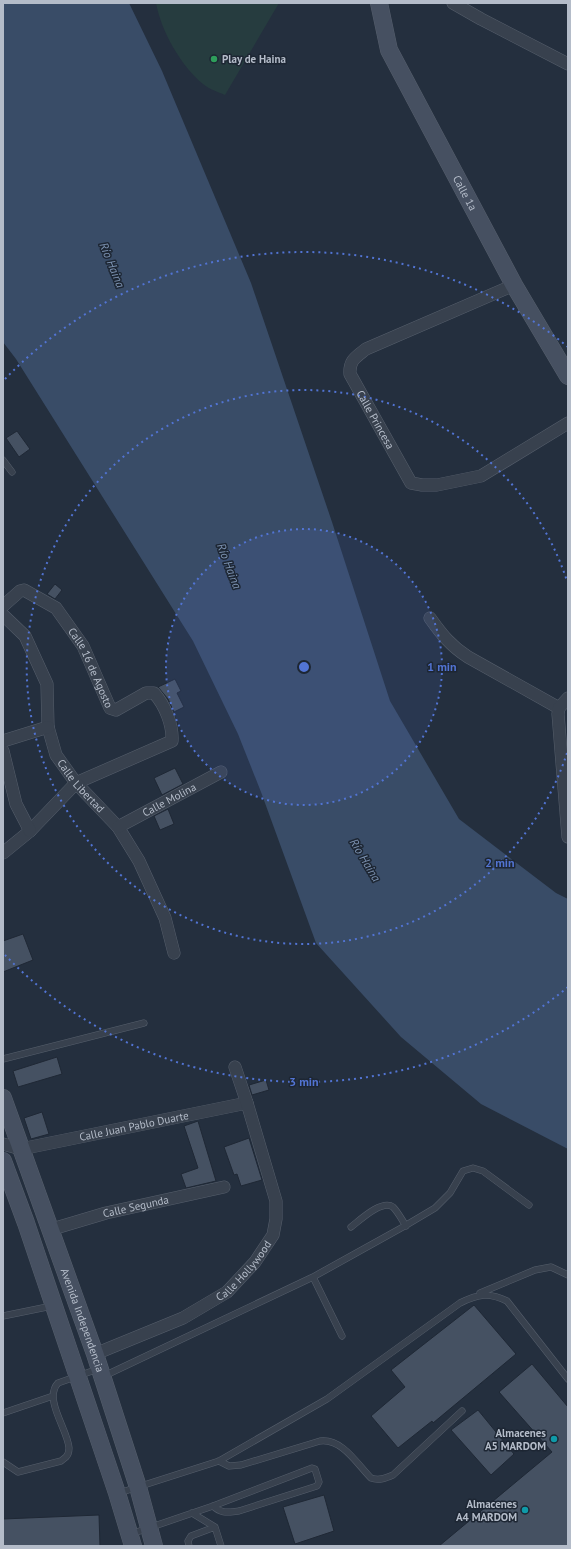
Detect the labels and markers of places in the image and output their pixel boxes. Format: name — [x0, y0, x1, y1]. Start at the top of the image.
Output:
place label: Play de Haina — [222, 52, 286, 66]
marker: Play de Haina — [209, 54, 219, 64]
centre of rings — [297, 660, 311, 674]
place label: Almacenes A5 MARDOM — [485, 1426, 546, 1453]
marker: Almacenes A5 MARDOM — [549, 1434, 559, 1444]
place label: Almacenes A4 MARDOM — [456, 1497, 517, 1524]
marker: Almacenes A4 MARDOM — [520, 1505, 530, 1515]

